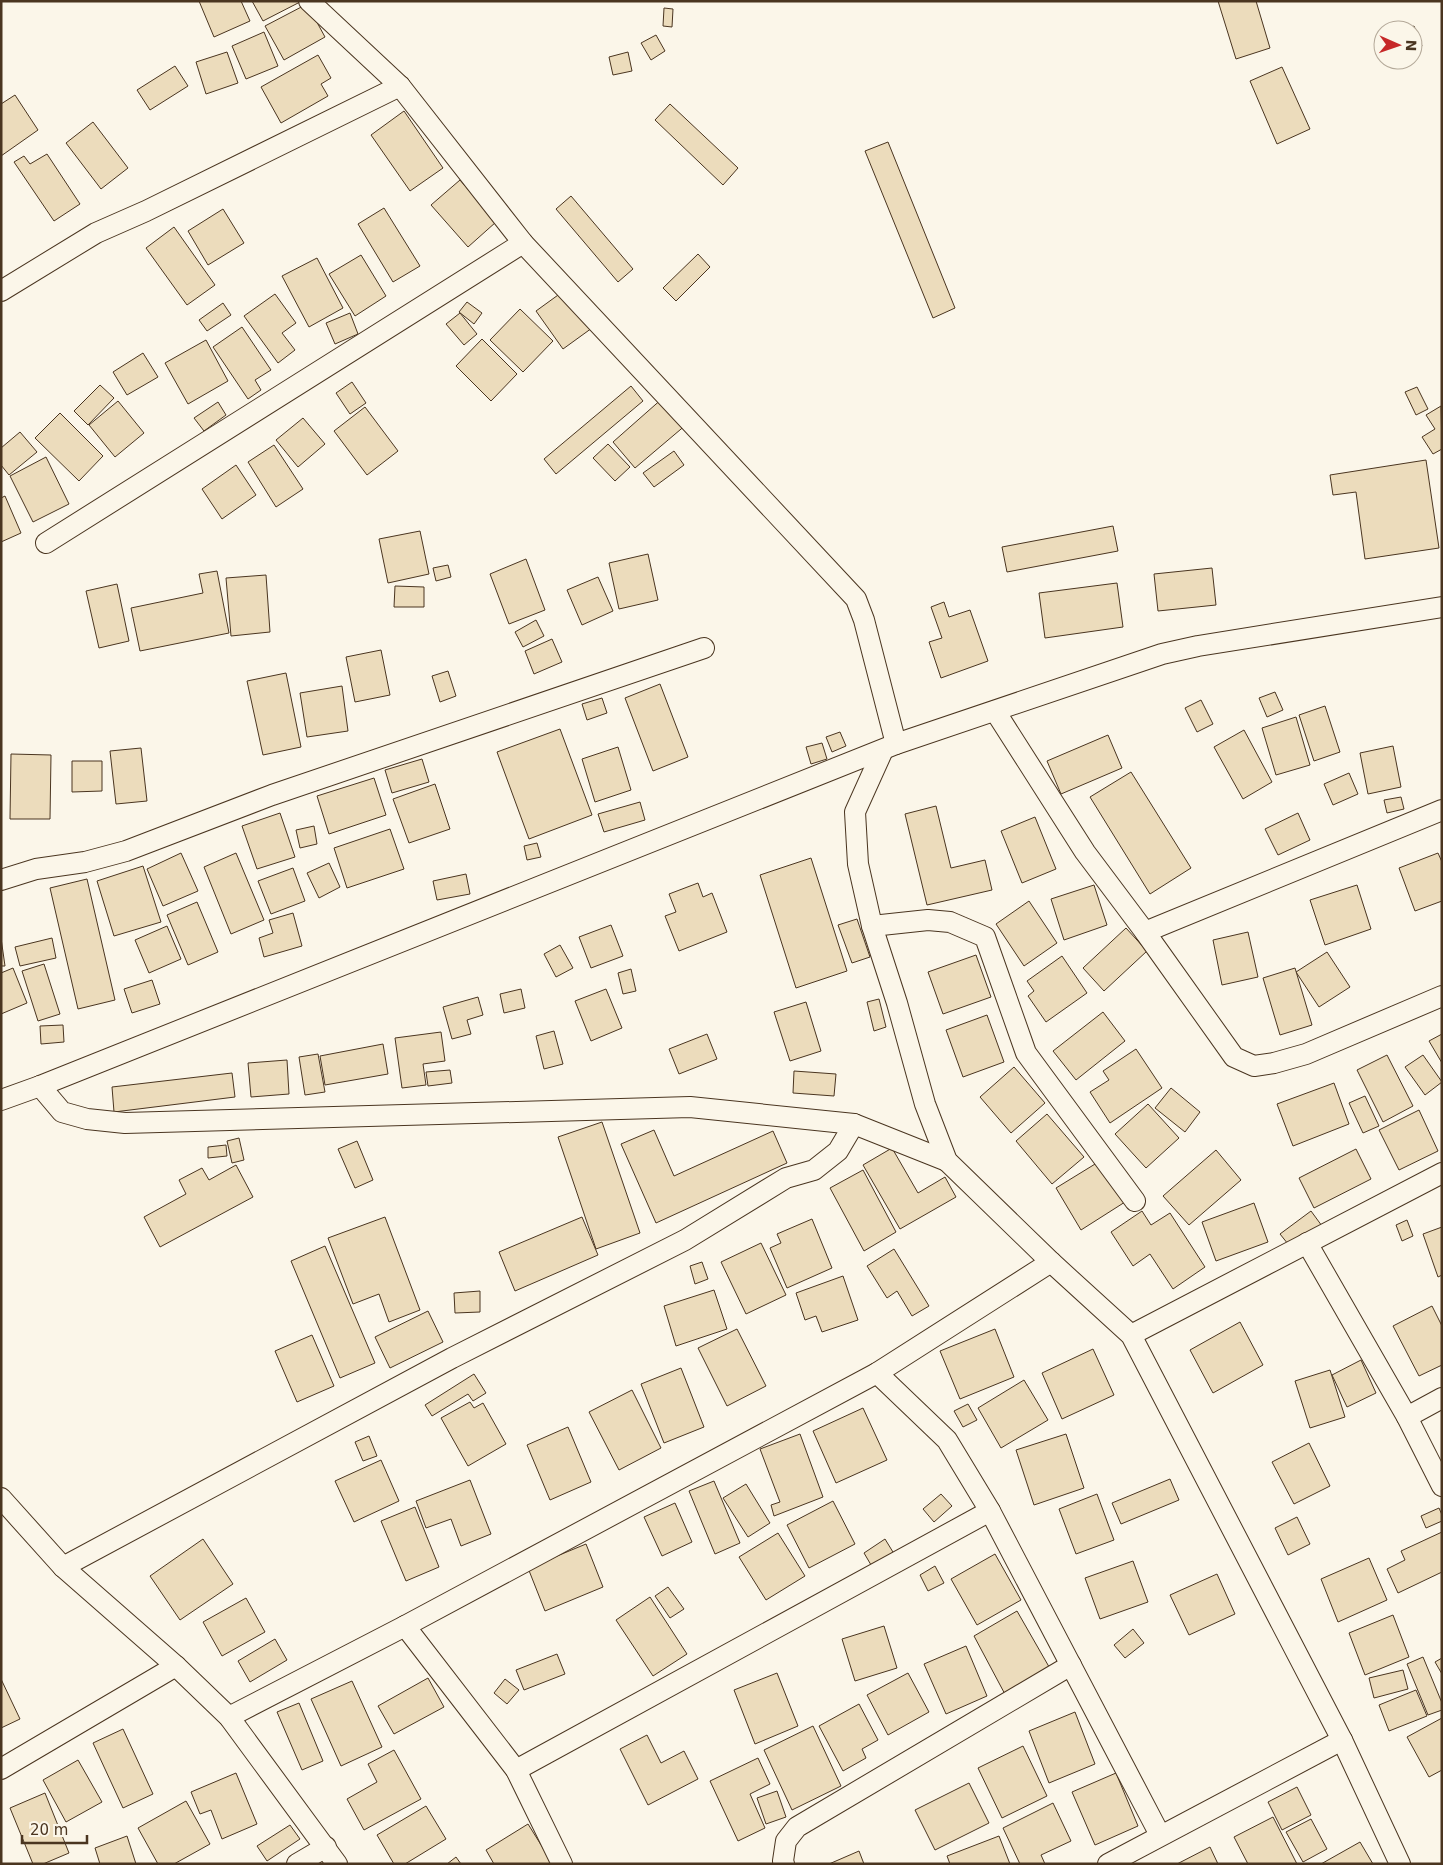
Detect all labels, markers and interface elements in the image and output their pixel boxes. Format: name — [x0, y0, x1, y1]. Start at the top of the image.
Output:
north arrow — [1373, 20, 1423, 70]
text: N — [1403, 39, 1419, 52]
scale bar — [22, 1812, 88, 1844]
text: 20 m — [30, 1821, 68, 1839]

